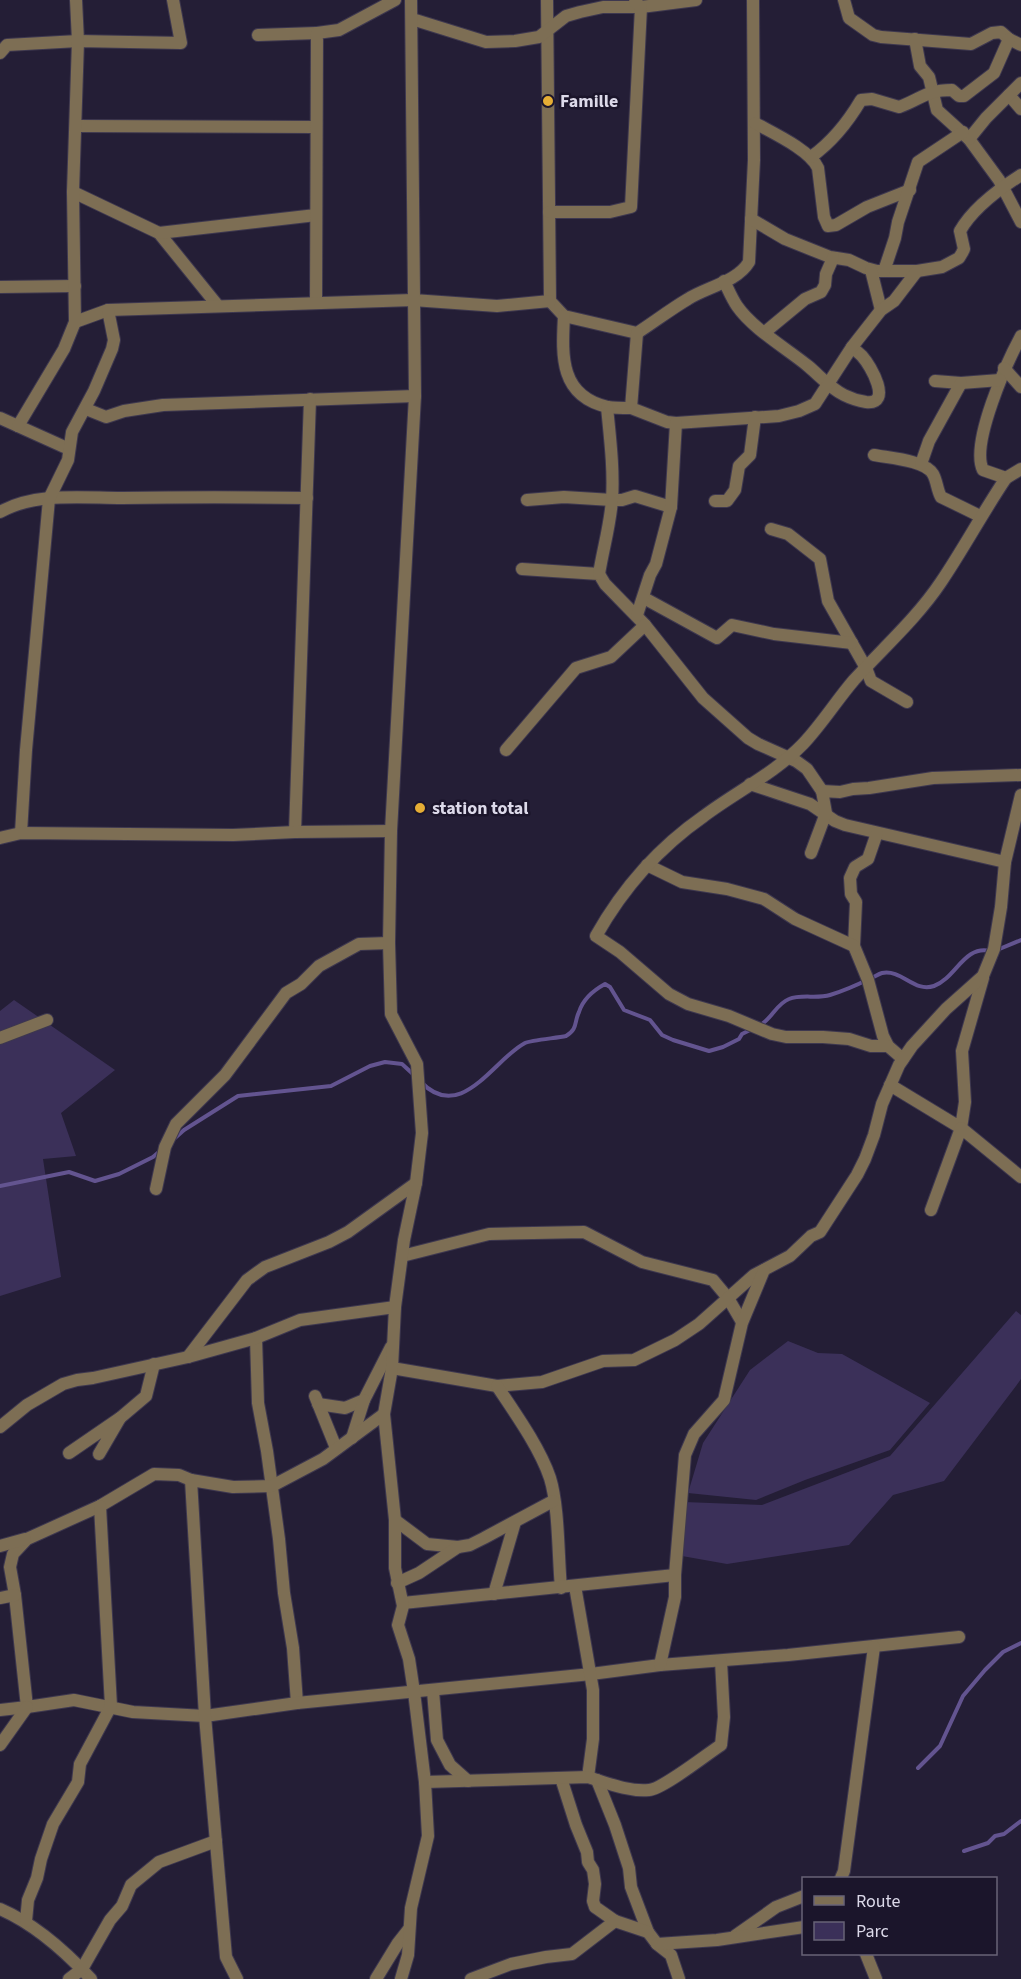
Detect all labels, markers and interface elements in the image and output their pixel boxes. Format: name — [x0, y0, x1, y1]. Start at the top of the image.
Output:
place label: Famille — [560, 89, 618, 114]
marker: Famille — [541, 94, 555, 108]
place label: station total — [432, 796, 528, 821]
marker: station total — [413, 801, 427, 815]
legend — [802, 1877, 997, 1955]
text: Route — [856, 1889, 900, 1914]
text: Parc — [856, 1919, 889, 1944]

